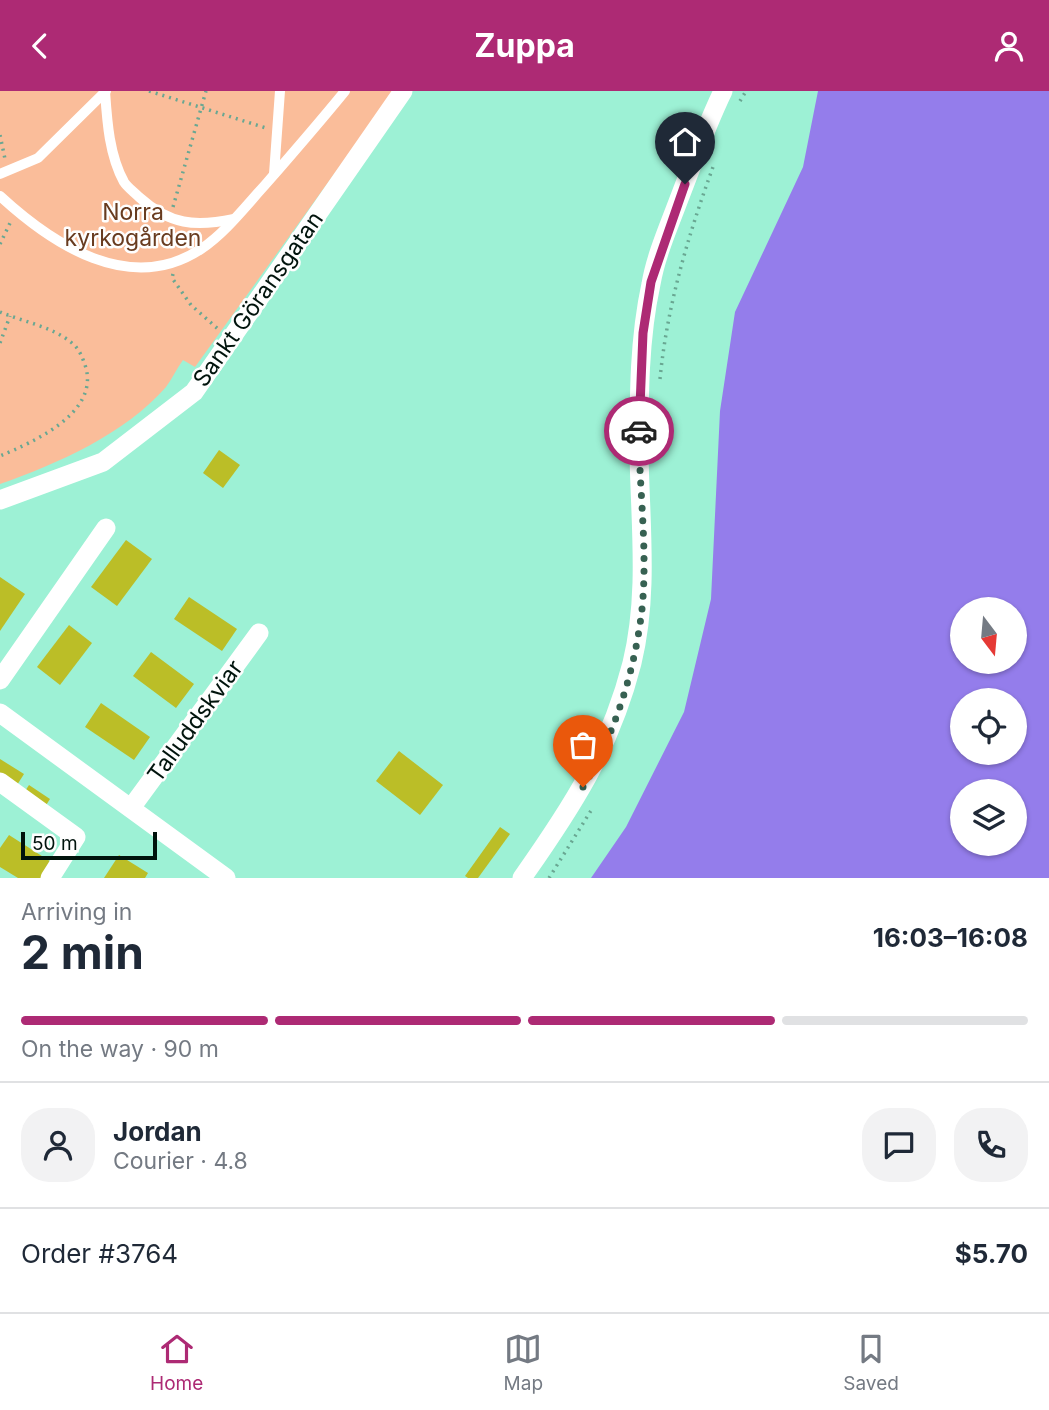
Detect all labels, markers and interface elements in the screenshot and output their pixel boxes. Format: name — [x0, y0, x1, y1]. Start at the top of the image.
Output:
text: Zuppa — [474, 26, 575, 65]
icon: back — [21, 27, 59, 65]
icon: person — [990, 27, 1028, 65]
pin — [655, 112, 715, 184]
icon: home — [666, 123, 704, 161]
park label: Norra kyrkogården — [65, 198, 201, 252]
street label: Sankt Göransgatan — [187, 206, 329, 392]
courier — [604, 396, 674, 466]
icon: car — [620, 412, 658, 450]
north arrow — [950, 597, 1027, 674]
map controls — [950, 597, 1027, 856]
street label: Talluddskviar — [141, 654, 249, 787]
button: locate — [950, 688, 1027, 765]
pin — [553, 715, 613, 787]
icon: bag — [564, 726, 602, 764]
button: layers — [950, 779, 1027, 856]
scale bar — [21, 829, 158, 861]
text: 50 m — [32, 832, 78, 855]
text: Arriving in — [21, 898, 132, 926]
text: 16:03–16:08 — [873, 922, 1028, 953]
text: 2 min — [21, 924, 144, 980]
text: On the way · 90 m — [21, 1035, 219, 1063]
button: person — [21, 1108, 95, 1182]
button: chat — [862, 1108, 936, 1182]
button: phone — [954, 1108, 1028, 1182]
text: Jordan — [113, 1116, 202, 1147]
text: Courier · 4.8 — [113, 1147, 248, 1175]
text: Order #3764 — [21, 1238, 178, 1269]
text: $5.70 — [955, 1238, 1028, 1269]
tab: Home — [150, 1330, 203, 1395]
tab: Map — [504, 1330, 543, 1395]
tab: Saved — [843, 1330, 899, 1395]

